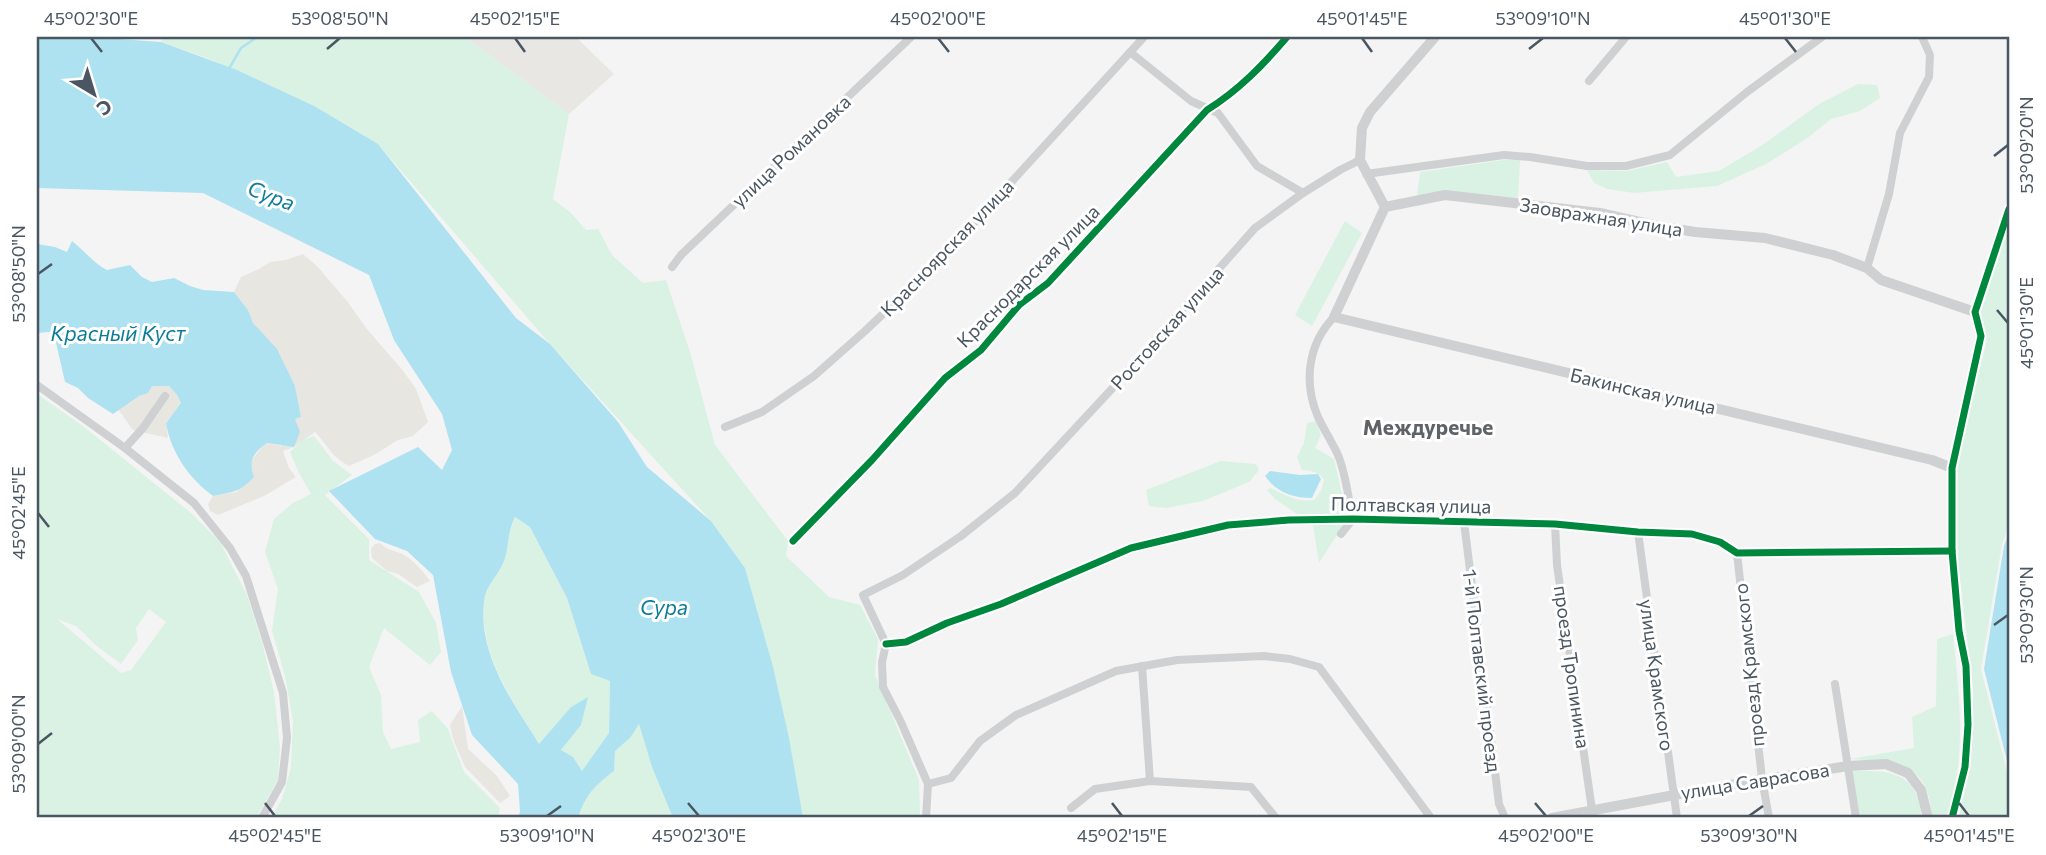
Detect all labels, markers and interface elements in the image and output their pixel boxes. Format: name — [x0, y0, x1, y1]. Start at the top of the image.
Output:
text: 45°02'30"E — [44, 7, 138, 29]
text: 53°08'50"N — [291, 7, 389, 29]
text: 45°02'15"E — [470, 7, 560, 29]
text: 45°02'00"E — [890, 7, 986, 29]
text: 45°01'45"E — [1316, 7, 1408, 29]
text: 53°09'10"N — [1495, 7, 1591, 29]
text: 45°01'30"E — [1739, 7, 1831, 29]
north arrow — [60, 60, 130, 130]
street label: улица Романовка — [726, 90, 855, 212]
text: С — [93, 95, 117, 121]
text: 53°09'20"N — [2015, 96, 2037, 194]
water label: Сура — [245, 174, 299, 215]
street label: Красноярская улица — [875, 174, 1018, 321]
street label: Заовражная улица — [1518, 192, 1684, 241]
street label: Краснодарская улица — [952, 200, 1104, 352]
text: 53°08'50"N — [7, 225, 29, 323]
street label: Ростовская улица — [1105, 261, 1228, 394]
text: 45°01'30"E — [2015, 277, 2037, 369]
water label: Красный Куст — [51, 320, 187, 345]
street label: Бакинская улица — [1568, 363, 1718, 418]
district label: Междуречье — [1363, 414, 1493, 439]
text: 45°02'45"E — [7, 466, 29, 560]
street label: Полтавская улица — [1331, 492, 1491, 517]
text: 53°09'30"N — [2015, 566, 2037, 664]
street label: 1-й Полтавский проезд — [1459, 568, 1506, 774]
street label: проезд Крамского — [1728, 582, 1769, 748]
street label: проезд Тропинина — [1550, 584, 1595, 750]
water label: Сура — [640, 594, 688, 619]
street label: улица Крамского — [1635, 598, 1680, 752]
text: 53°09'00"N — [7, 694, 29, 794]
street label: улица Саврасова — [1679, 757, 1831, 804]
text: 45°02'45"E — [228, 824, 322, 846]
text: 53°09'10"N — [499, 824, 595, 846]
text: 45°02'30"E — [652, 824, 746, 846]
text: 45°02'15"E — [1077, 824, 1167, 846]
text: 45°02'00"E — [1498, 824, 1594, 846]
text: 53°09'30"N — [1700, 824, 1798, 846]
text: 45°01'45"E — [1923, 824, 2015, 846]

